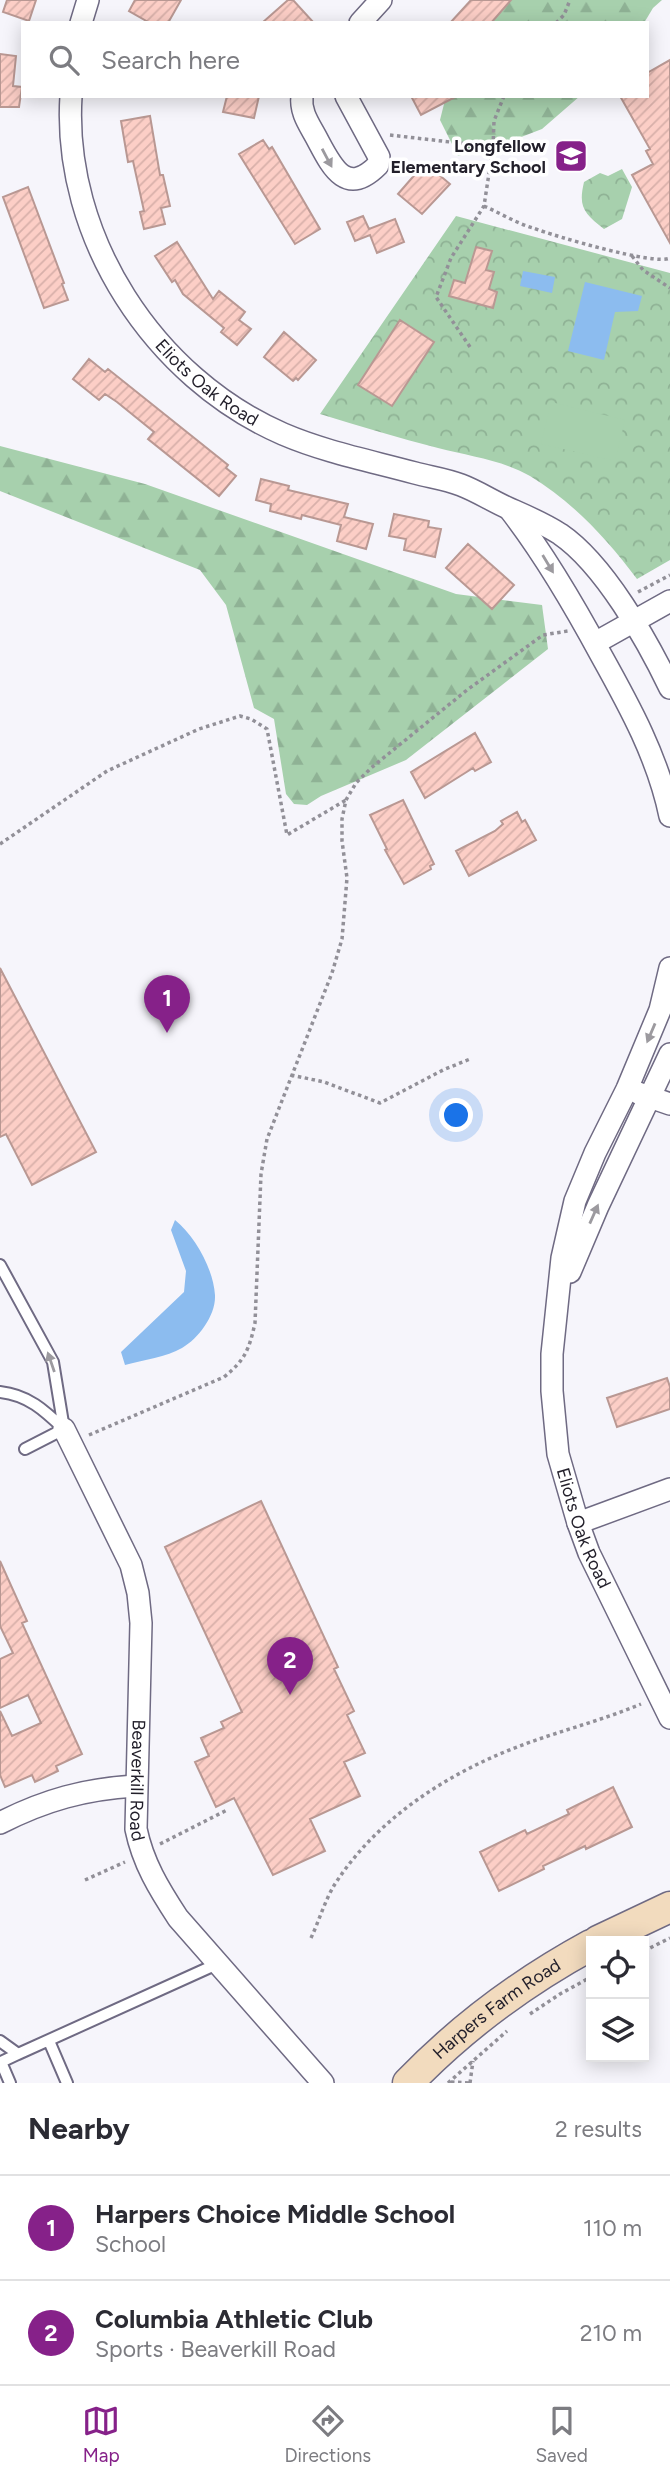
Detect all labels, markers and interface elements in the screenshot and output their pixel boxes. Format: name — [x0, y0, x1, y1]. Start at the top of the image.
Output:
search box — [21, 21, 649, 98]
icon: search — [45, 41, 83, 79]
text: Search here — [101, 44, 240, 76]
place label: Longfellow Elementary School — [391, 135, 546, 178]
school or university icon: Longfellow Elementary School — [552, 137, 590, 175]
one-way arrow — [322, 148, 333, 168]
street label: Eliots Oak Road — [151, 335, 262, 431]
one-way arrow — [542, 555, 554, 574]
pin: 1 — [144, 975, 190, 1033]
one-way arrow — [645, 1022, 656, 1043]
your location — [439, 1098, 473, 1132]
one-way arrow — [588, 1204, 600, 1224]
one-way arrow — [45, 1352, 56, 1373]
street label: Eliots Oak Road — [552, 1465, 616, 1592]
pin: 2 — [267, 1637, 313, 1695]
street label: Beaverkill Road — [125, 1719, 150, 1844]
map controls — [586, 1936, 649, 2062]
button: locate — [586, 1936, 649, 1999]
street label: Harpers Farm Road — [428, 1954, 565, 2064]
button: layers — [586, 1999, 649, 2062]
text: Nearby — [28, 2110, 130, 2147]
text: 2 results — [555, 2115, 642, 2143]
text: Harpers Choice Middle School — [95, 2198, 455, 2230]
text: 1 — [46, 2214, 56, 2242]
text: 110 m — [583, 2214, 642, 2242]
text: School — [95, 2230, 166, 2258]
text: Columbia Athletic Club — [95, 2303, 373, 2335]
text: 2 — [44, 2319, 58, 2347]
text: 210 m — [580, 2319, 642, 2347]
text: Sports · Beaverkill Road — [95, 2335, 336, 2363]
tab: Map — [82, 2402, 120, 2467]
tab: Directions — [284, 2402, 371, 2467]
tab: Saved — [535, 2402, 588, 2467]

